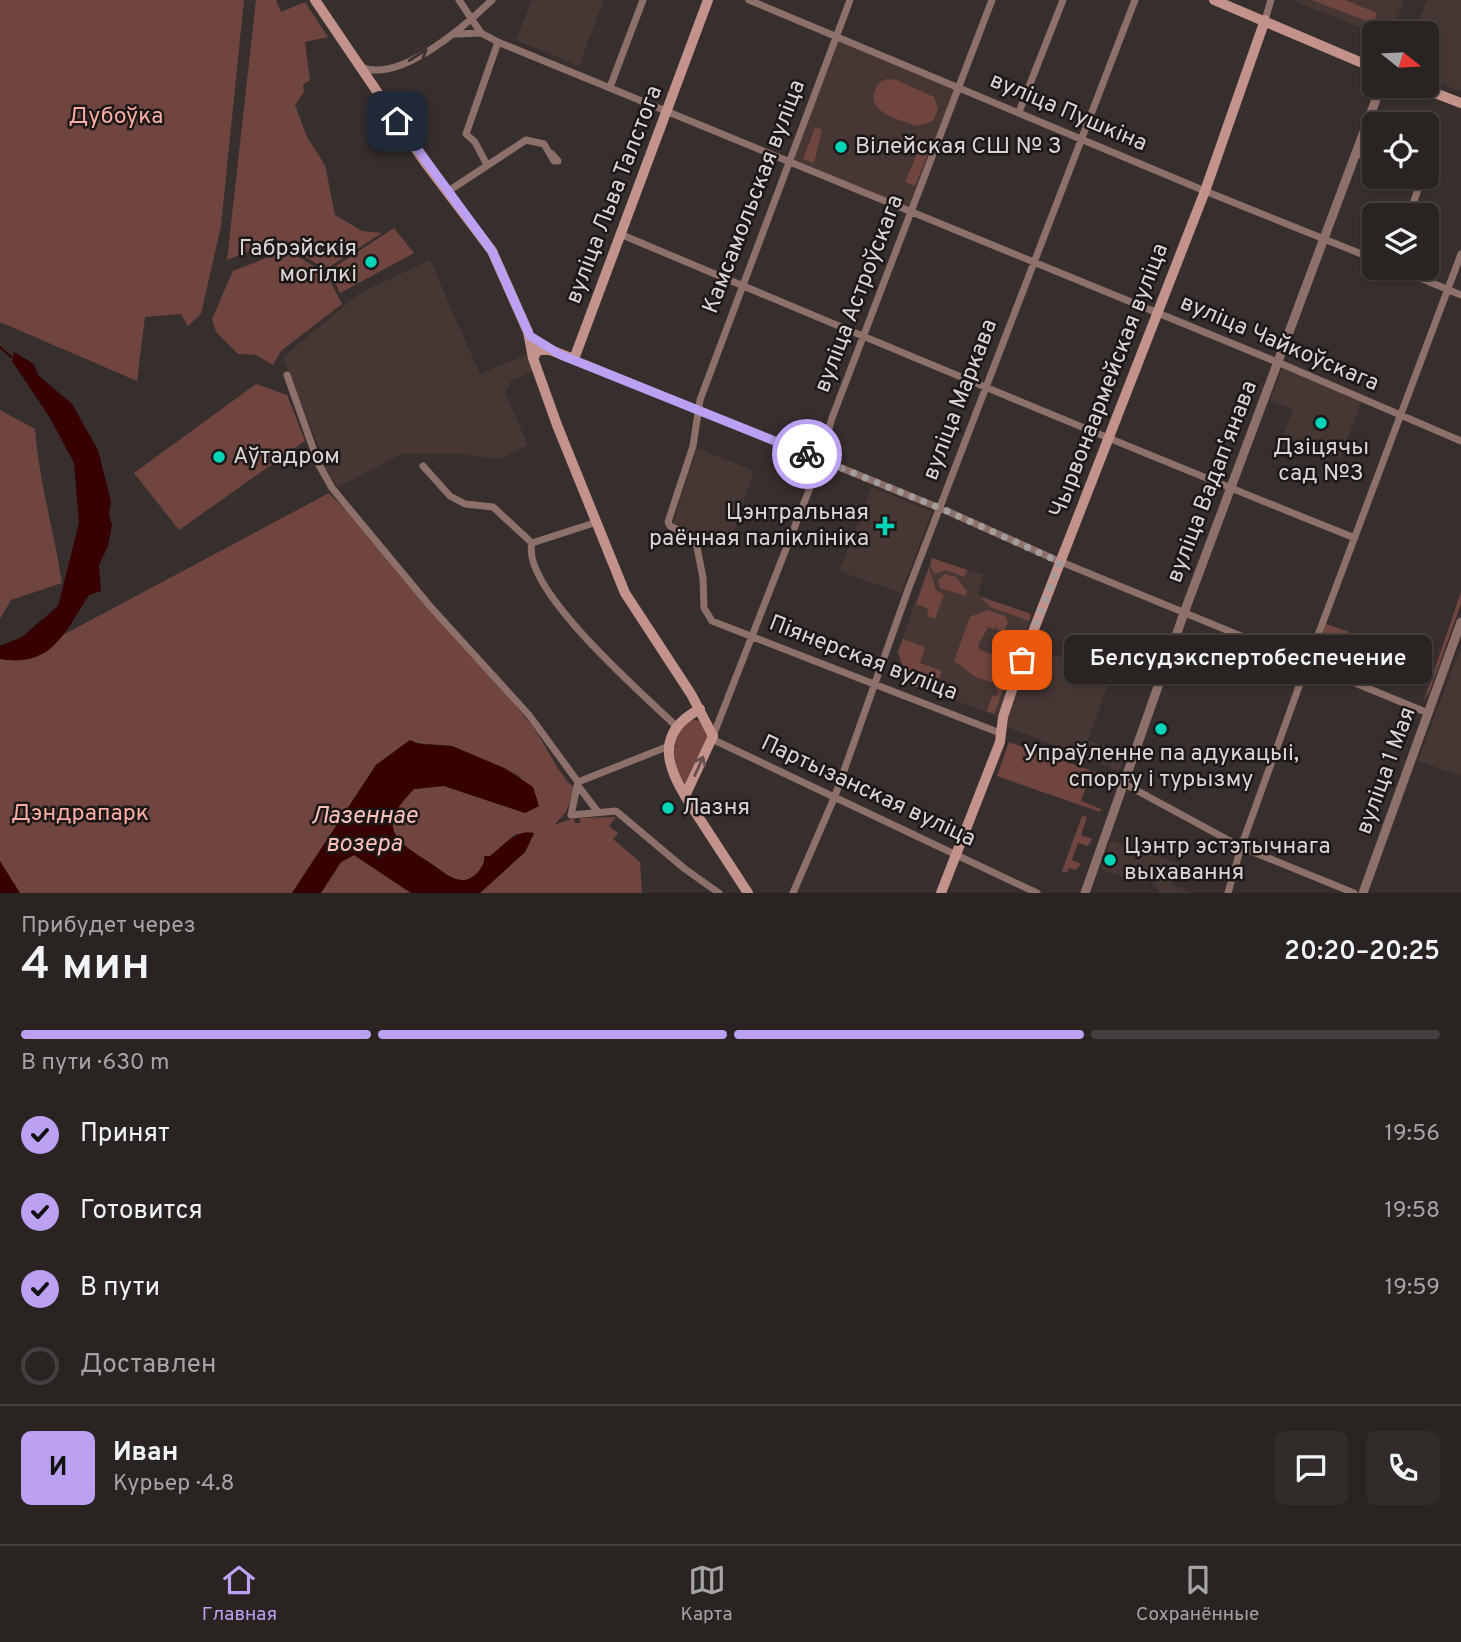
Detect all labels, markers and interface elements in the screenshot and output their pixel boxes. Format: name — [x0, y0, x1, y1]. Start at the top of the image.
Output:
north arrow — [1362, 21, 1438, 98]
map controls — [1362, 21, 1439, 280]
one-way arrow — [408, 48, 428, 62]
street label: вуліца Пушкіна — [985, 67, 1151, 159]
street label: Камсамольская вуліца — [697, 76, 813, 318]
street label: вуліца Льва Талстога — [560, 82, 670, 308]
pin — [367, 91, 427, 151]
icon: home — [378, 102, 416, 140]
park label: Дубоўка — [69, 103, 163, 132]
button: locate — [1362, 112, 1439, 189]
place label: Вілейская СШ № 3 — [855, 133, 1062, 162]
marker: Вілейская СШ № 3 — [833, 139, 849, 155]
street label: вуліца Астроўскага — [809, 191, 911, 397]
button: layers — [1362, 203, 1439, 280]
place label: Габрэйскія могілкі — [239, 235, 357, 290]
street label: Чырвонаармейская вуліца — [1044, 239, 1176, 523]
marker: Габрэйскія могілкі — [363, 254, 379, 270]
street label: вуліца Чайкоўскага — [1175, 289, 1383, 399]
street label: вуліца Маркава — [917, 315, 1005, 485]
street label: вуліца Вадапʼянава — [1161, 377, 1265, 587]
marker: Дзіцячы сад №3 — [1313, 415, 1329, 431]
courier — [772, 419, 842, 489]
place label: Дзіцячы сад №3 — [1273, 434, 1369, 489]
icon: bike — [788, 435, 826, 473]
place label: Аўтадром — [233, 443, 340, 472]
marker: Аўтадром — [211, 449, 227, 465]
place label: Цэнтральная раённая паліклініка — [649, 499, 869, 554]
marker: Цэнтральная раённая паліклініка — [875, 516, 895, 536]
street label: Піянерская вуліца — [764, 610, 962, 708]
pin — [992, 630, 1052, 690]
callout: Белсудэкспертобеспечение — [1064, 636, 1432, 684]
icon: bag — [1003, 641, 1041, 679]
text: Белсудэкспертобеспечение — [1090, 645, 1406, 674]
street label: вуліца 1 Мая — [1351, 703, 1423, 839]
marker: Упраўленне па адукацыі, спорту і турызму — [1153, 721, 1169, 737]
street label: Партызанская вуліца — [756, 729, 980, 855]
place label: Упраўленне па адукацыі, спорту і турызму — [1023, 740, 1299, 795]
one-way arrow — [693, 756, 706, 777]
place label: Лазня — [682, 794, 750, 823]
park label: Дэндрапарк — [11, 800, 149, 829]
marker: Лазня — [660, 800, 676, 816]
water label: Лазеннае возера — [311, 802, 418, 860]
place label: Цэнтр эстэтычнага выхавання — [1124, 833, 1331, 888]
marker: Цэнтр эстэтычнага выхавання — [1102, 852, 1118, 868]
text: Прибудет через — [21, 912, 196, 941]
text: 20:20–20:25 — [1284, 936, 1440, 969]
text: 4 мин — [21, 937, 150, 996]
text: В пути · 630 m — [21, 1049, 170, 1078]
icon: check — [21, 1116, 59, 1154]
text: Принят — [80, 1118, 170, 1151]
text: 19:56 — [1385, 1120, 1440, 1149]
icon: check — [21, 1193, 59, 1231]
text: Готовится — [80, 1195, 203, 1228]
text: 19:58 — [1384, 1197, 1440, 1226]
icon: check — [21, 1270, 59, 1308]
text: В пути — [80, 1272, 160, 1305]
text: 19:59 — [1385, 1274, 1440, 1303]
text: Доставлен — [80, 1349, 216, 1382]
button: chat — [1274, 1431, 1348, 1505]
button: phone — [1366, 1431, 1440, 1505]
text: Иван — [113, 1437, 178, 1470]
text: И — [49, 1452, 67, 1485]
text: Курьер · 4.8 — [113, 1470, 235, 1499]
tab: Главная — [202, 1561, 277, 1627]
tab: Карта — [681, 1561, 733, 1627]
tab: Сохранённые — [1136, 1561, 1259, 1627]

